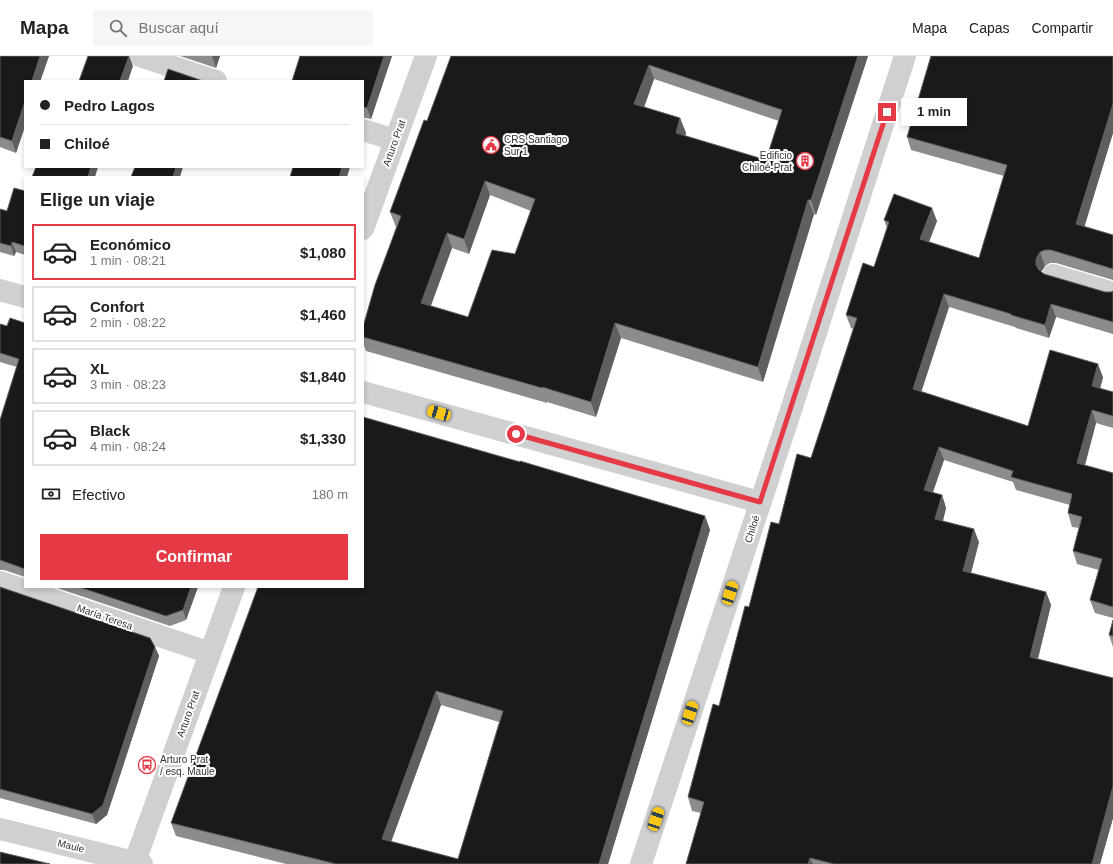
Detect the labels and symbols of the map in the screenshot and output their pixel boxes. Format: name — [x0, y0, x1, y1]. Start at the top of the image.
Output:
callout: 1 min — [901, 98, 967, 126]
route end — [878, 103, 896, 121]
street label: Arturo Prat — [381, 118, 408, 168]
place label: CRS Santiago Sur 1 — [504, 134, 568, 157]
public building icon: CRS Santiago Sur 1 — [481, 135, 501, 155]
place label: Edificio Chiloé-Prat — [742, 150, 792, 173]
building icon: Edificio Chiloé-Prat — [795, 151, 815, 171]
car — [426, 404, 452, 422]
route start — [507, 425, 525, 443]
street label: Chiloé — [742, 513, 762, 544]
car — [721, 580, 739, 606]
street label: María Teresa — [76, 602, 135, 632]
street label: Arturo Prat — [175, 689, 202, 739]
car — [681, 700, 699, 726]
place label: Arturo Prat / esq. Maule — [160, 754, 215, 777]
bus stop icon: Arturo Prat / esq. Maule — [137, 755, 157, 775]
car — [647, 806, 665, 832]
street label: Maule — [56, 837, 86, 855]

